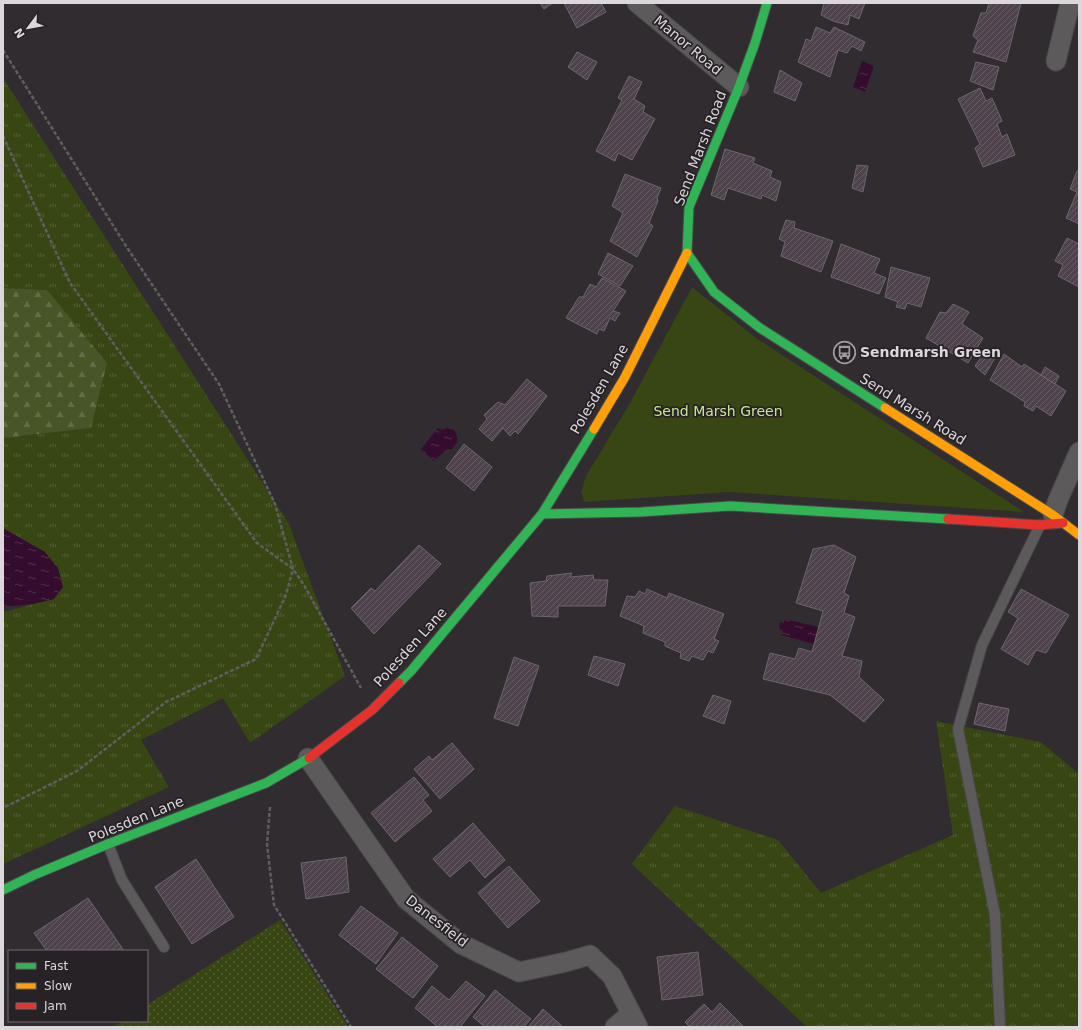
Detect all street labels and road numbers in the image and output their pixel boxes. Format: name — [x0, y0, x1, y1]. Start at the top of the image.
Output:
street label: Manor Road — [651, 12, 725, 78]
street label: Send Marsh Road — [671, 88, 729, 208]
street label: Polesden Lane — [567, 341, 631, 437]
street label: Send Marsh Road — [857, 370, 969, 448]
street label: Polesden Lane — [370, 604, 450, 690]
street label: Polesden Lane — [86, 793, 186, 845]
street label: Danesfield — [403, 892, 471, 950]

